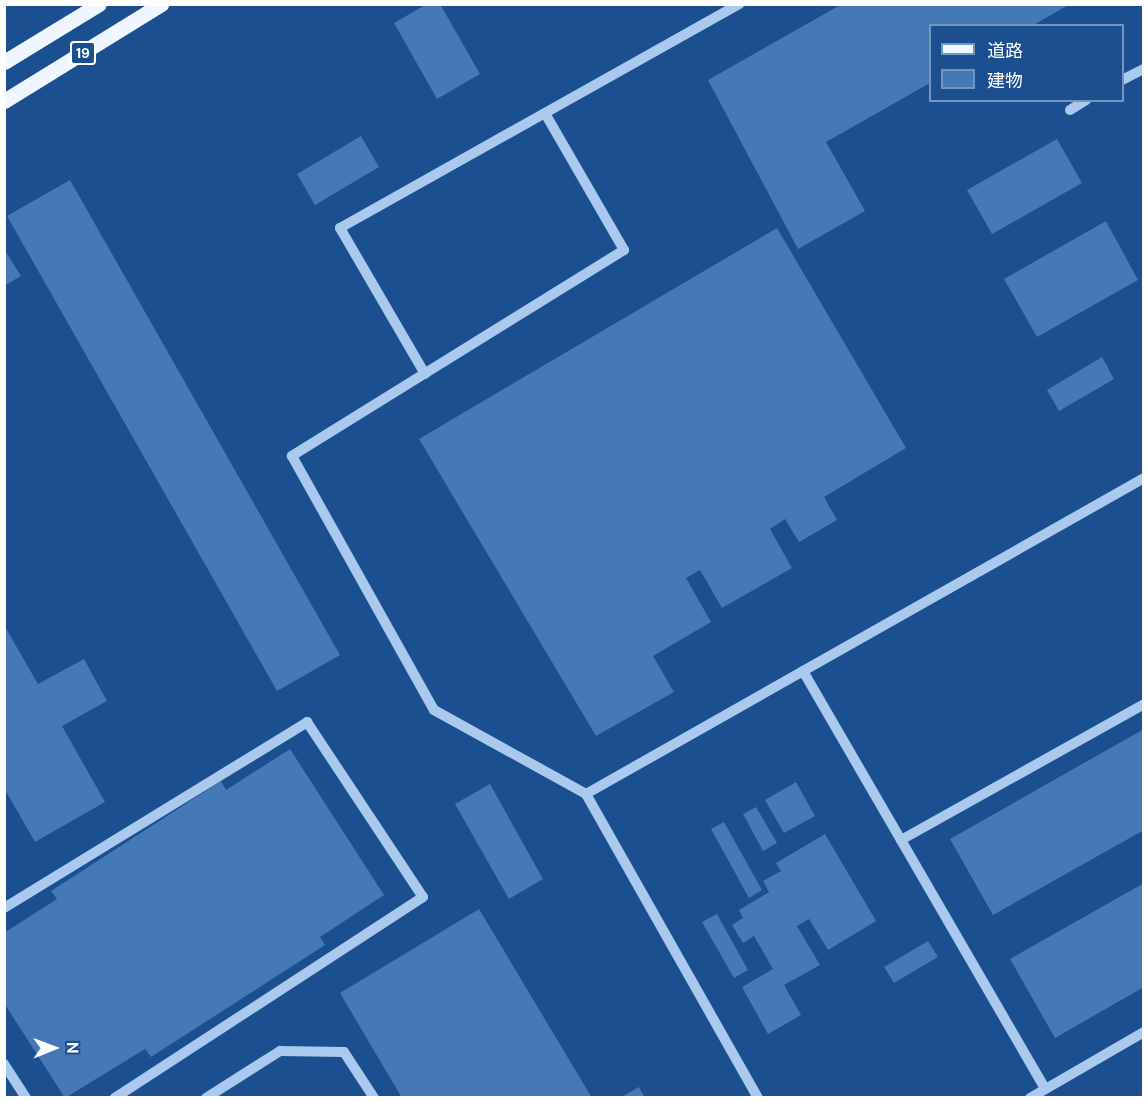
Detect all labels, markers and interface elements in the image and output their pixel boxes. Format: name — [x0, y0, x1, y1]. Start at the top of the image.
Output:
legend — [929, 24, 1124, 102]
text: 道路 — [987, 39, 1023, 63]
road number: 19 — [70, 42, 97, 64]
text: 建物 — [987, 69, 1023, 93]
north arrow — [24, 1018, 84, 1078]
text: N — [62, 1042, 83, 1054]

